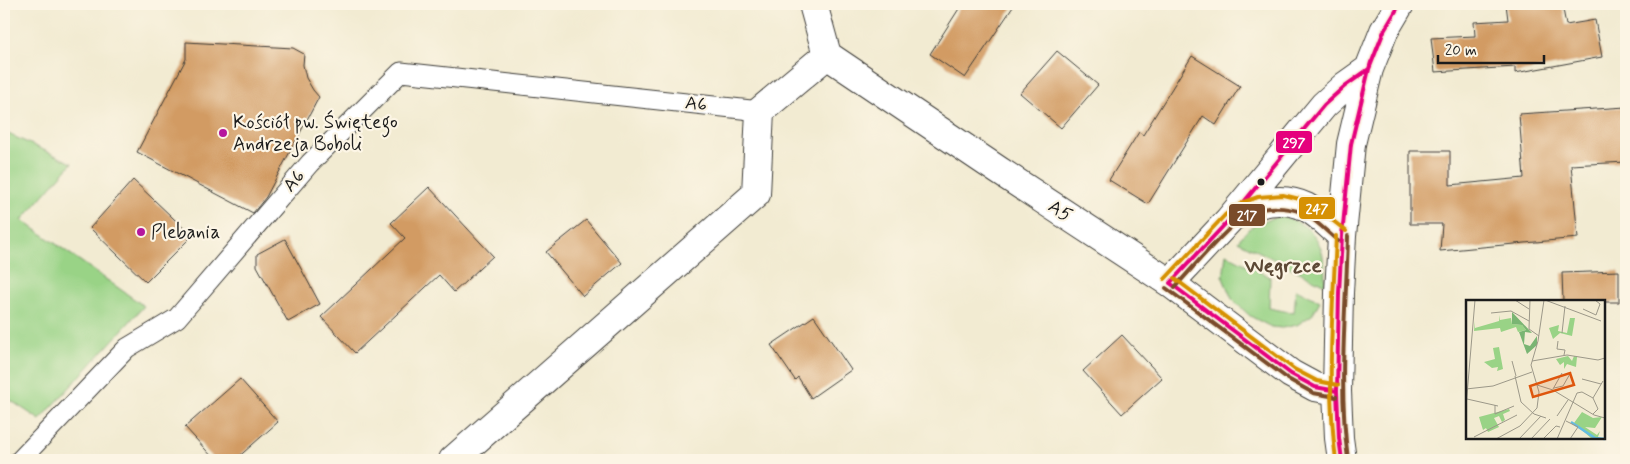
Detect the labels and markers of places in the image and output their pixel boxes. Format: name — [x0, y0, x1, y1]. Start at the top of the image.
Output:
place label: Kościół pw. Świętego Andrzeja Boboli — [233, 109, 398, 158]
marker: Kościół pw. Świętego Andrzeja Boboli — [217, 127, 229, 139]
unlabelled marker — [1256, 177, 1266, 187]
place label: Plebania — [151, 220, 220, 245]
marker: Plebania — [135, 226, 147, 238]

